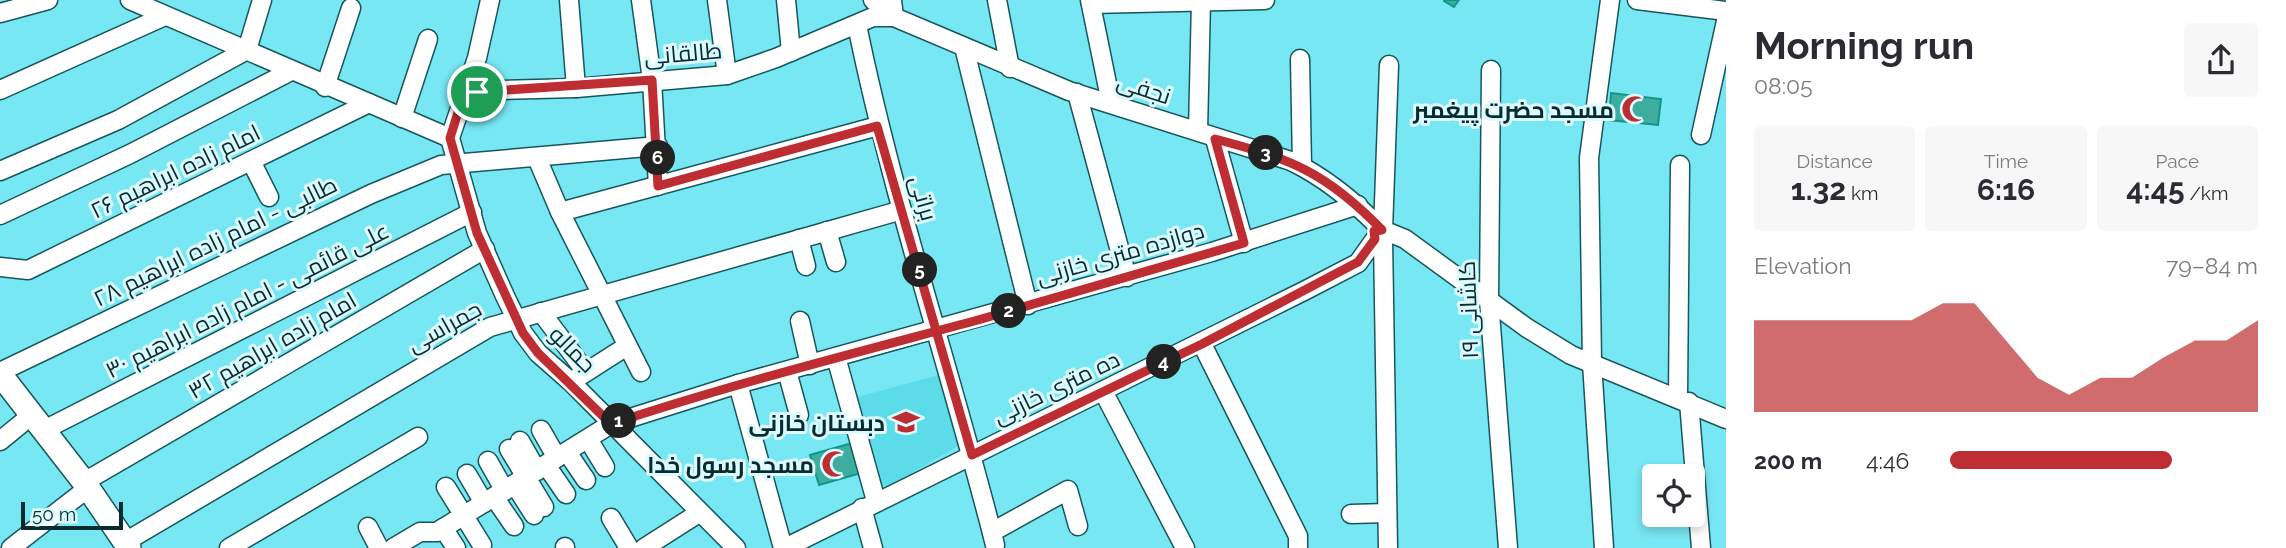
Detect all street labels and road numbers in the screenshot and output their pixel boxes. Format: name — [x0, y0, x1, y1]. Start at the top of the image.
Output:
street label: طالقانی — [643, 36, 723, 71]
street label: نجفی — [1113, 67, 1174, 110]
street label: امام زاده ابراهیم ۲۶ — [86, 118, 265, 226]
street label: طالبی - امام زاده ابراهیم ۲۸ — [89, 170, 342, 314]
street label: براتی — [904, 172, 943, 224]
street label: دوازده متری خازنی — [1033, 216, 1207, 291]
street label: علی قائمی - امام زاده ابراهیم ۳۰ — [101, 217, 395, 386]
street label: کاشانی ۱۹ — [1453, 260, 1484, 360]
street label: امام زاده ابراهیم ۳۲ — [183, 286, 362, 407]
street label: جمراسی — [402, 295, 486, 358]
street label: جمالو — [544, 320, 602, 378]
street label: ده متری خازنی — [988, 345, 1124, 430]

